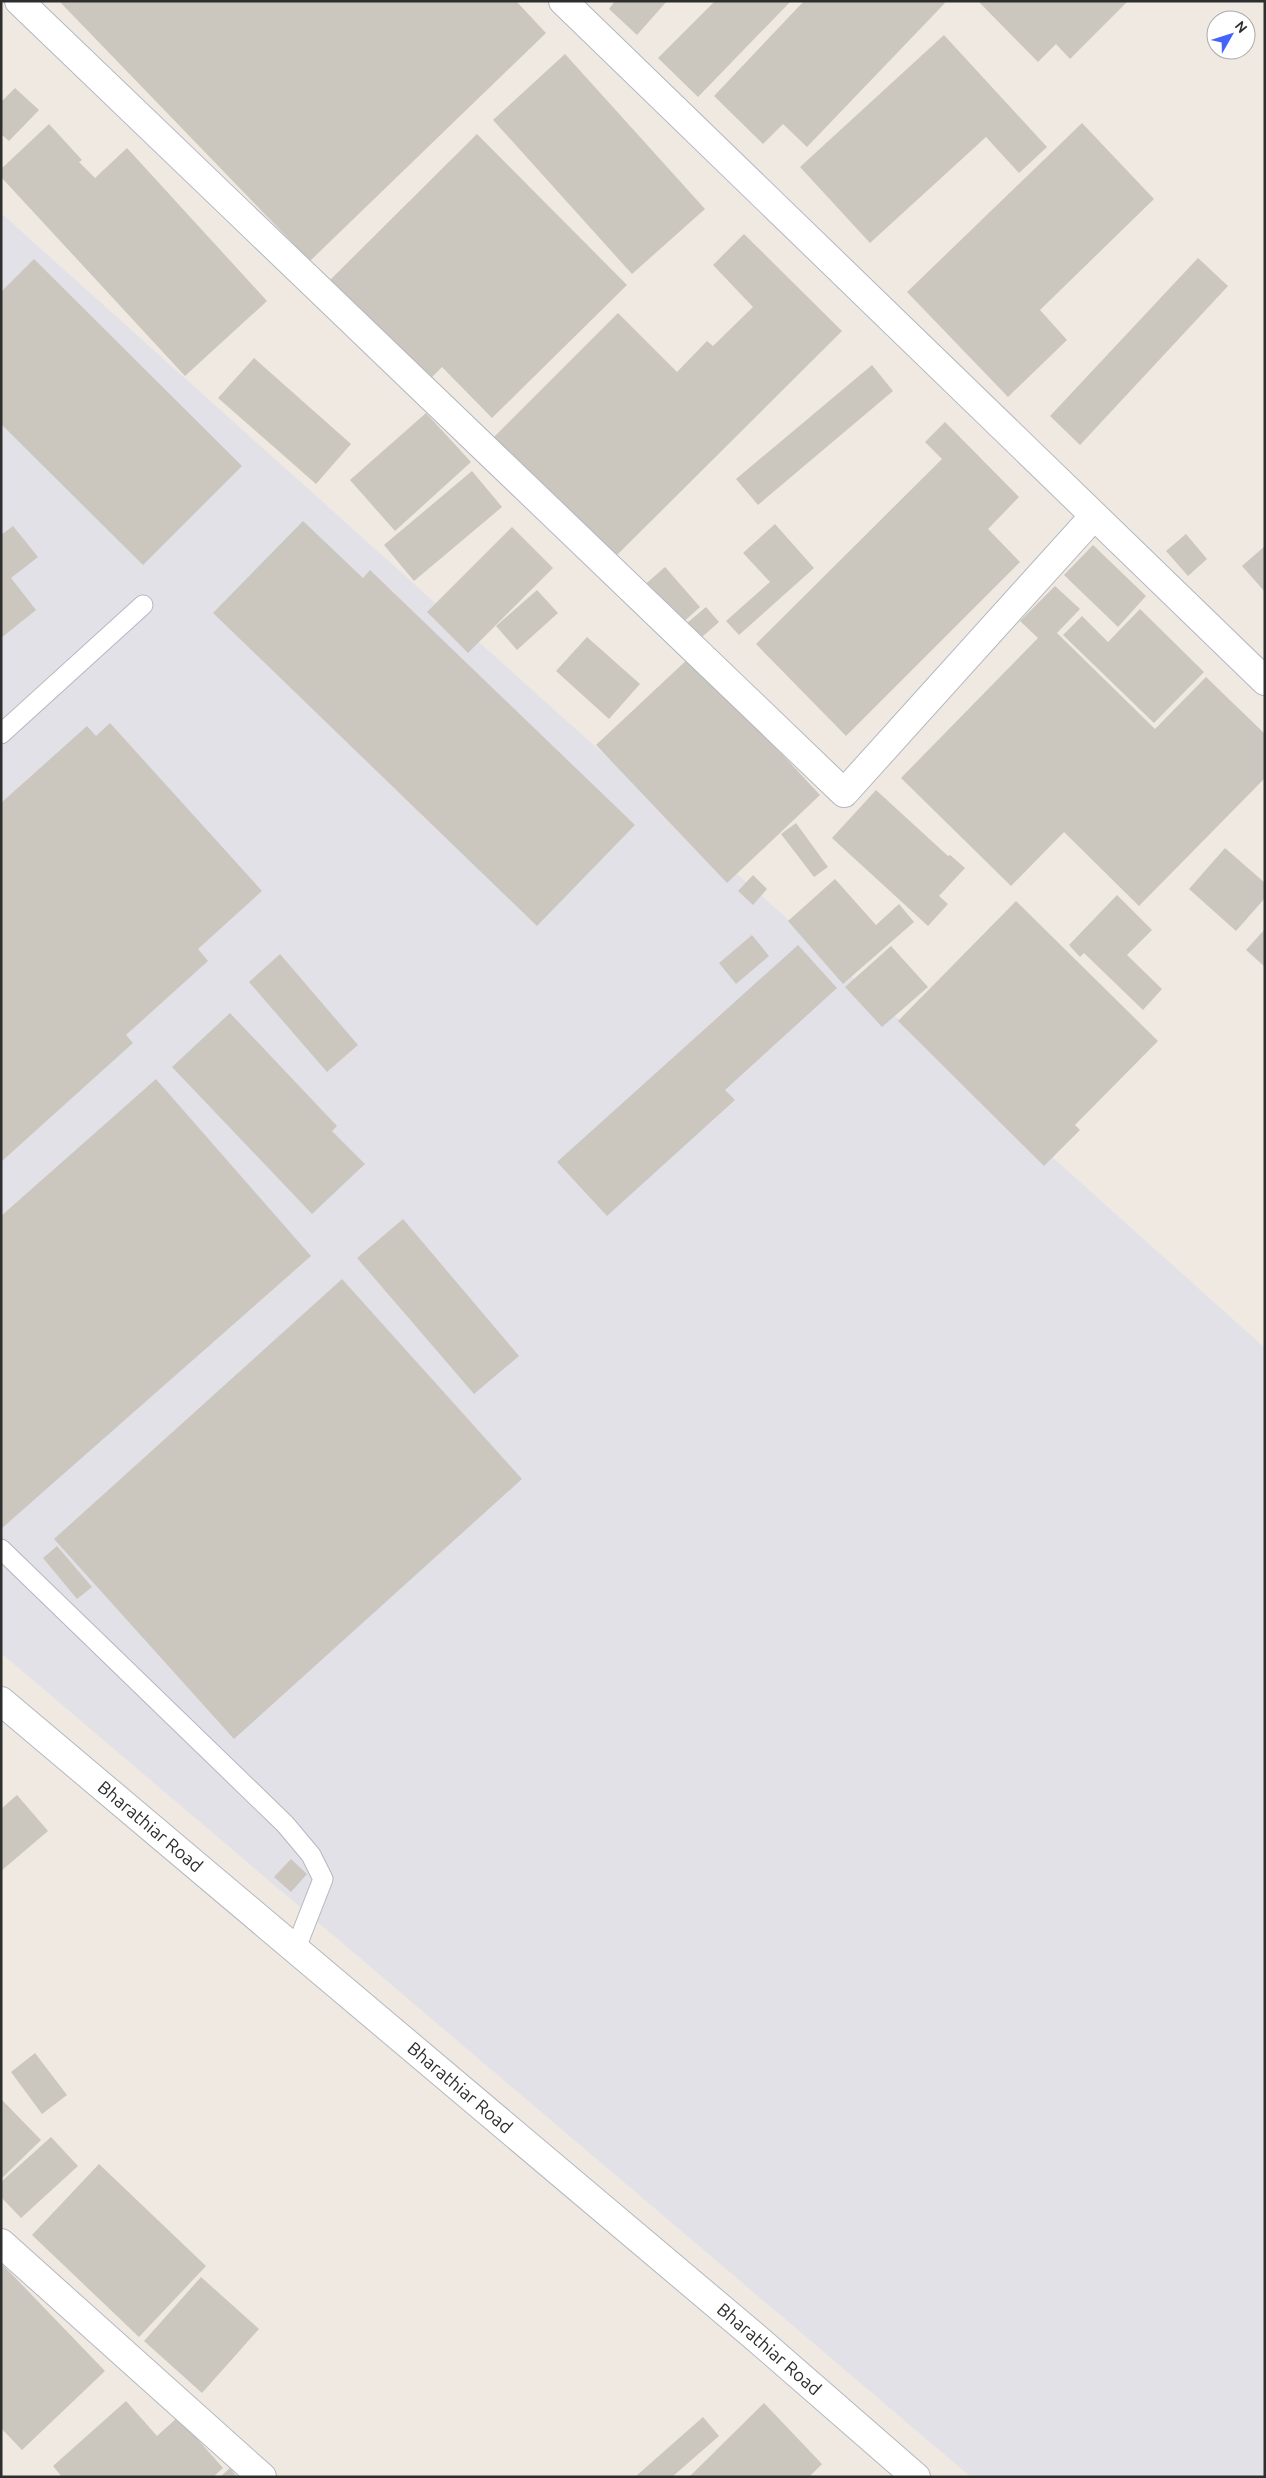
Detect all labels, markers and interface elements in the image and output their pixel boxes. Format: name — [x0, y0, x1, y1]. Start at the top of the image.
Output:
north arrow — [1206, 10, 1256, 60]
text: N — [1232, 18, 1251, 36]
street label: Bharathiar Road — [94, 1776, 207, 1876]
street label: Bharathiar Road — [404, 2037, 517, 2137]
street label: Bharathiar Road — [714, 2298, 826, 2399]

